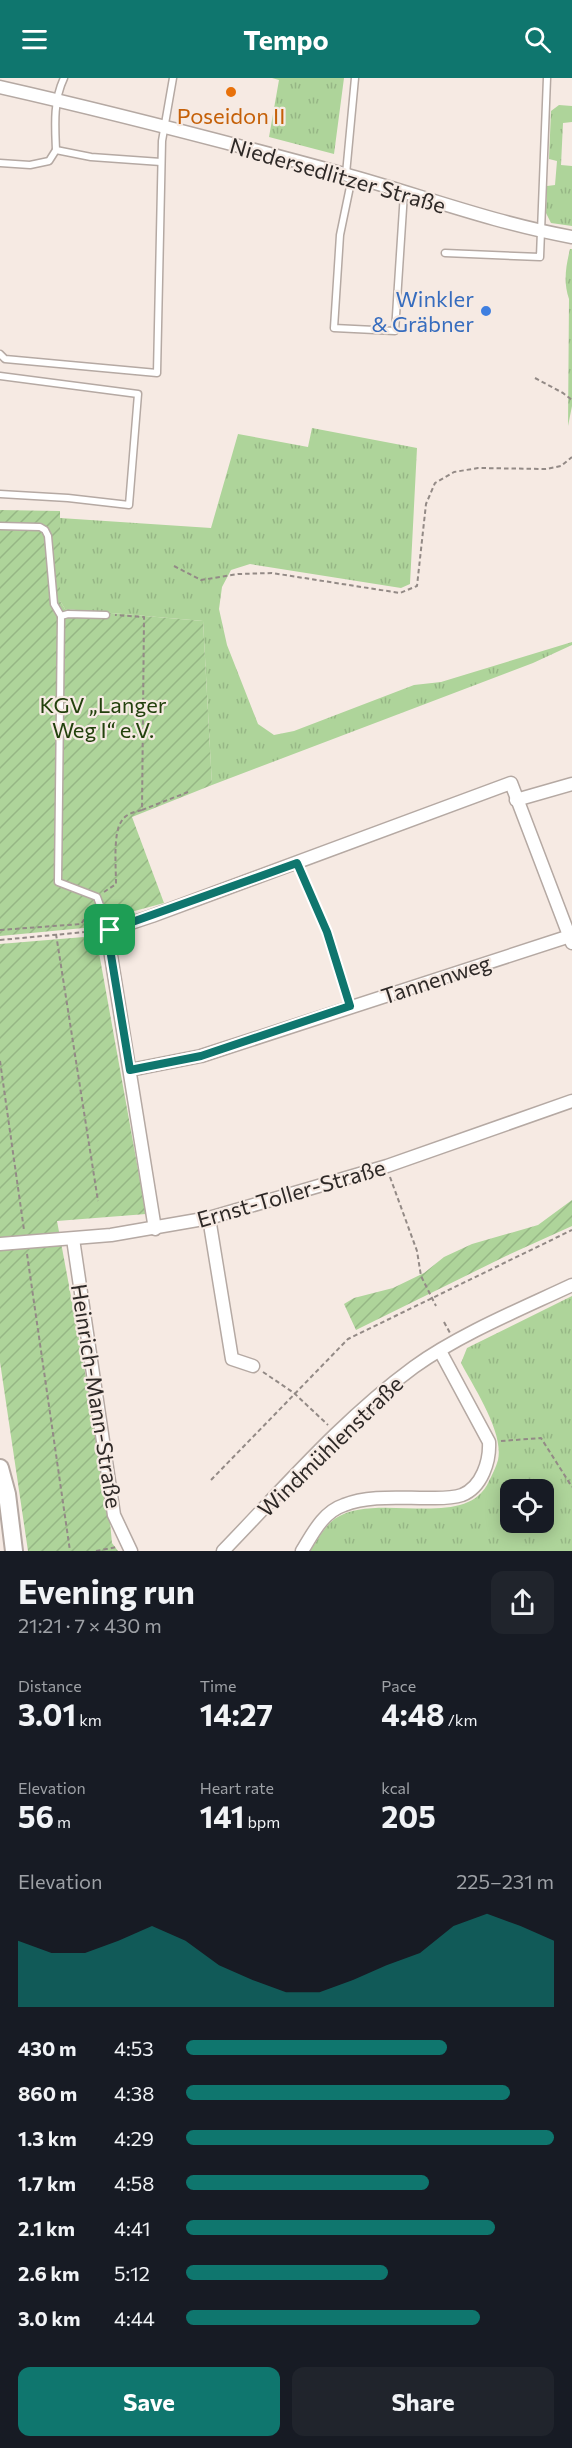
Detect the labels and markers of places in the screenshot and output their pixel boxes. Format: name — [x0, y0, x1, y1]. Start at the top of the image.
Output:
marker: Poseidon II — [224, 85, 238, 99]
place label: Poseidon II — [177, 102, 285, 129]
place label: Winkler & Gräbner — [372, 285, 474, 337]
marker: Winkler & Gräbner — [479, 304, 493, 318]
pin — [84, 904, 135, 955]

